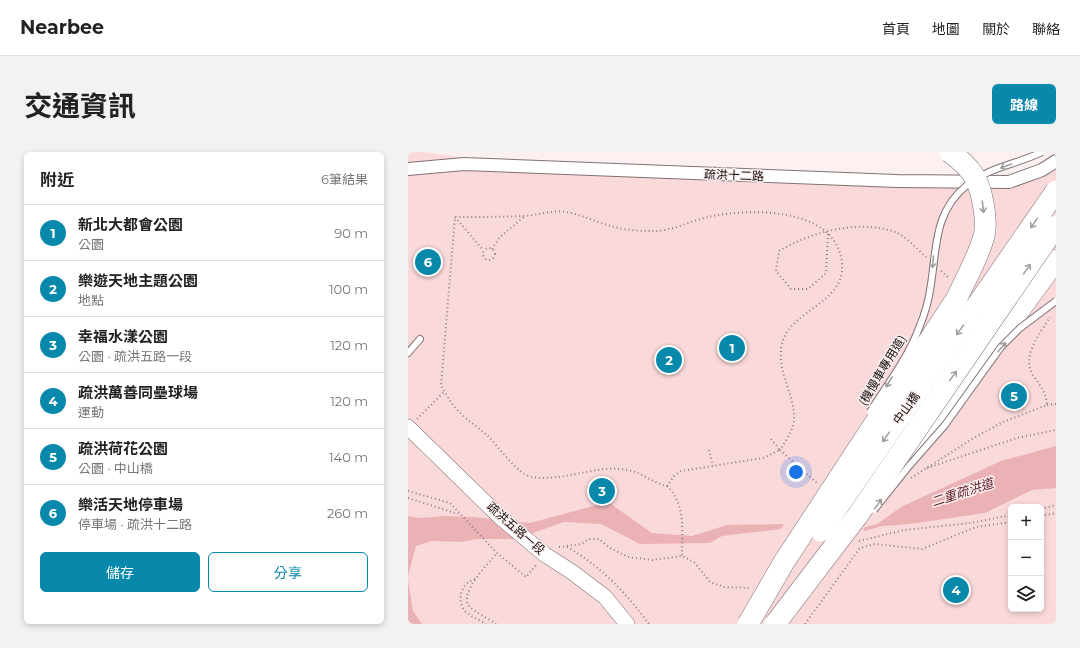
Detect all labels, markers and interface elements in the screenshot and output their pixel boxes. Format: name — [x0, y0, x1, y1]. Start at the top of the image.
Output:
text: Nearbee — [20, 16, 104, 39]
text: 首頁 — [882, 20, 910, 38]
text: 地圖 — [932, 20, 960, 38]
text: 關於 — [982, 20, 1010, 38]
text: 聯絡 — [1032, 20, 1060, 38]
button: 路線 — [992, 84, 1056, 124]
text: 交通資訊 — [24, 89, 136, 123]
one-way arrow — [1000, 162, 1012, 170]
street label: 疏洪十二路 — [704, 166, 764, 184]
text: 附近 — [40, 170, 74, 190]
text: 6筆結果 — [321, 171, 368, 187]
one-way arrow — [980, 200, 987, 213]
text: 新北大都會公園 — [78, 215, 183, 234]
one-way arrow — [1030, 218, 1038, 229]
text: 1 — [50, 225, 56, 241]
text: 90 m — [334, 225, 368, 241]
text: 公園 — [78, 236, 104, 252]
pin: 6 — [415, 247, 441, 277]
one-way arrow — [929, 255, 936, 268]
one-way arrow — [1023, 264, 1031, 275]
text: 樂遊天地主題公園 — [78, 271, 198, 290]
text: 2 — [49, 281, 57, 297]
text: 100 m — [329, 281, 368, 297]
text: 地點 — [78, 292, 104, 308]
one-way arrow — [956, 325, 964, 336]
text: 幸福水漾公園 — [78, 327, 168, 346]
street label: (機慢車專用道) — [855, 332, 909, 408]
pin: 1 — [719, 333, 745, 363]
text: 3 — [49, 337, 57, 353]
text: 120 m — [330, 337, 368, 353]
one-way arrow — [997, 342, 1006, 353]
pin: 2 — [656, 345, 682, 375]
text: 公園 · 疏洪五路一段 — [78, 348, 192, 364]
one-way arrow — [949, 371, 957, 382]
one-way arrow — [884, 376, 892, 388]
pin: 5 — [1001, 381, 1027, 411]
text: 疏洪萬善同壘球場 — [78, 383, 198, 402]
street label: 中山橋 — [890, 389, 922, 427]
text: 4 — [49, 393, 57, 409]
text: 120 m — [330, 393, 368, 409]
text: 運動 — [78, 404, 104, 420]
one-way arrow — [882, 432, 890, 443]
text: 疏洪荷花公園 — [78, 439, 168, 458]
text: 5 — [49, 449, 57, 465]
text: 140 m — [329, 449, 368, 465]
text: 公園 · 中山橋 — [78, 460, 153, 476]
your location — [786, 462, 806, 482]
water label: 二重疏洪道 — [929, 474, 997, 510]
pin: 3 — [589, 476, 615, 506]
text: 樂活天地停車場 — [78, 495, 183, 514]
street label: 疏洪五路一段 — [484, 499, 548, 557]
one-way arrow — [874, 499, 882, 510]
map controls — [1008, 504, 1044, 612]
button: + — [1008, 504, 1044, 540]
text: 6 — [49, 505, 57, 521]
text: 260 m — [327, 505, 368, 521]
text: 停車場 · 疏洪十二路 — [78, 516, 192, 532]
button: − — [1008, 540, 1044, 576]
button: 儲存 — [40, 552, 200, 592]
button: 分享 — [208, 552, 368, 592]
pin: 4 — [943, 575, 969, 605]
button: layers — [1008, 576, 1044, 612]

